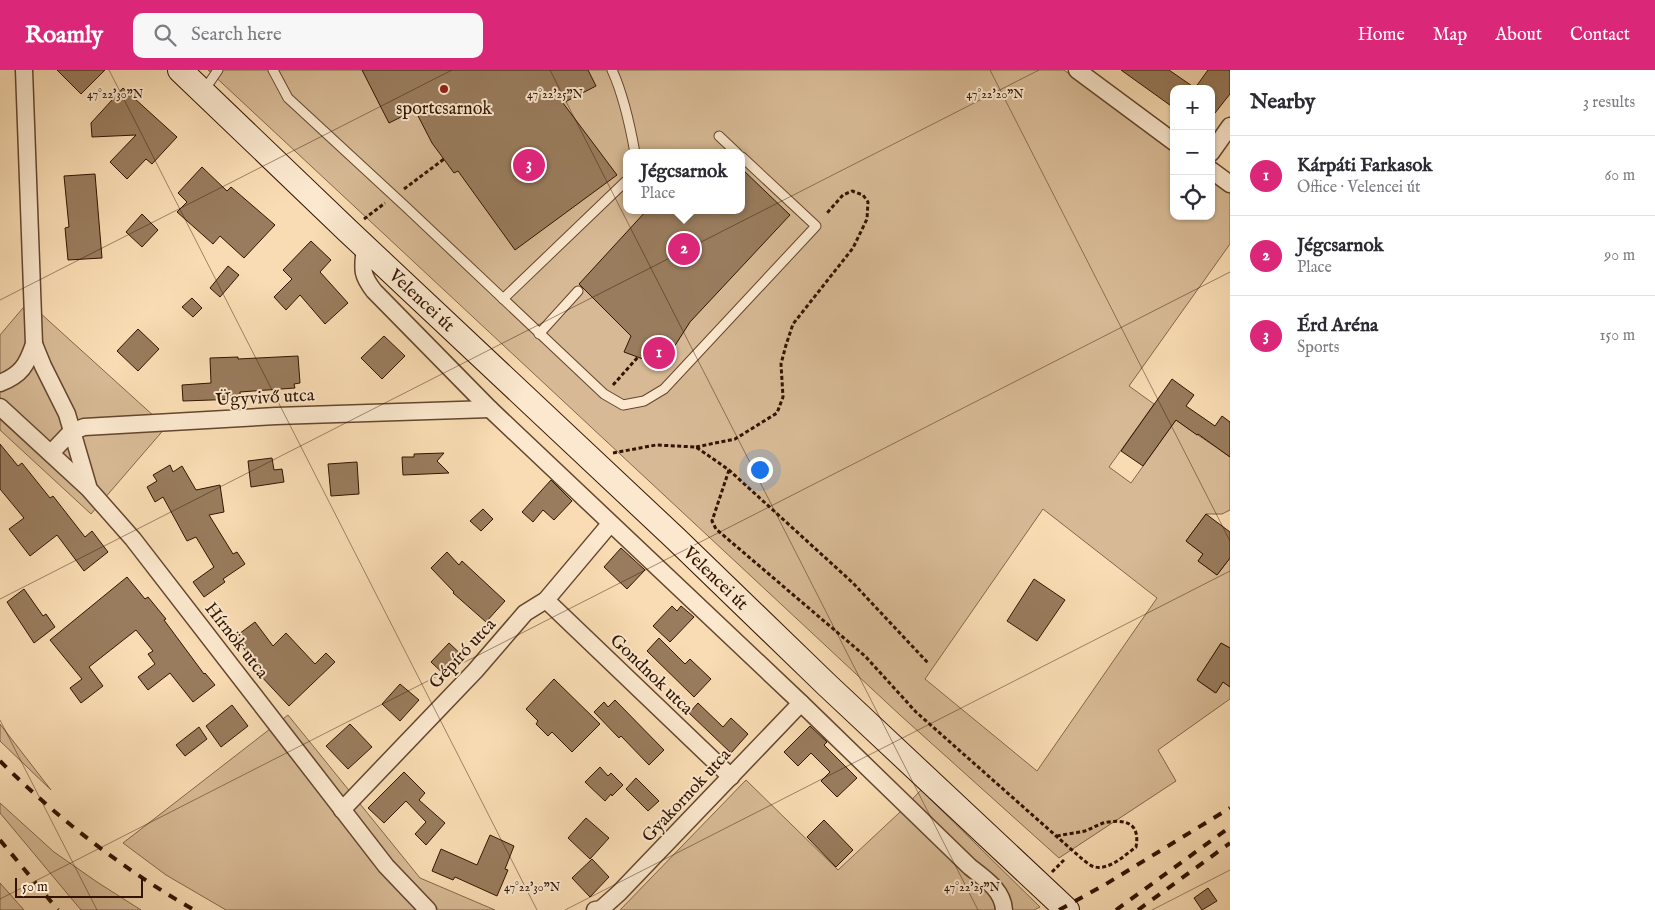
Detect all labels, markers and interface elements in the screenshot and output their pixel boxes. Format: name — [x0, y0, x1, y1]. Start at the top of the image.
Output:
search box — [133, 13, 483, 58]
text: Roamly — [25, 20, 103, 51]
icon: search — [151, 21, 179, 49]
text: Search here — [191, 23, 282, 47]
text: Home — [1358, 24, 1405, 47]
text: Map — [1433, 24, 1467, 47]
text: About — [1495, 24, 1542, 47]
text: Contact — [1570, 24, 1630, 47]
marker: sportcsarnok — [438, 83, 450, 95]
map controls — [1170, 85, 1215, 220]
button: + — [1170, 85, 1215, 130]
text: 47°22'30"N — [87, 87, 144, 102]
text: 47°22'25"N — [527, 87, 584, 102]
text: 47°22'20"N — [966, 87, 1024, 102]
text: Nearby — [1250, 89, 1315, 116]
text: 3 results — [1583, 93, 1635, 113]
place label: sportcsarnok — [396, 98, 492, 121]
button: − — [1170, 130, 1215, 175]
pin: 3 — [513, 146, 545, 184]
popup — [623, 149, 745, 214]
text: Kárpáti Farkasok — [1297, 154, 1432, 178]
text: Jégcsarnok — [641, 160, 727, 184]
text: 1 — [1263, 166, 1269, 186]
text: 60 m — [1605, 166, 1635, 186]
button: locate — [1170, 175, 1215, 220]
text: Office · Velencei út — [1297, 178, 1420, 198]
text: Place — [641, 184, 675, 204]
pin: 2 — [668, 230, 700, 268]
text: Jégcsarnok — [1297, 234, 1384, 258]
text: 2 — [1262, 246, 1270, 266]
text: 90 m — [1604, 246, 1635, 266]
text: Place — [1297, 258, 1332, 278]
street label: Velencei út — [382, 264, 459, 337]
text: Érd Aréna — [1297, 314, 1378, 338]
text: 3 — [1263, 326, 1269, 346]
text: 150 m — [1600, 326, 1635, 346]
pin: 1 — [643, 334, 675, 372]
text: Sports — [1297, 338, 1339, 358]
street label: Ügyvivő utca — [215, 383, 315, 413]
your location — [747, 457, 773, 483]
street label: Velencei út — [677, 542, 752, 616]
street label: Hírnök utca — [199, 598, 273, 684]
street label: Gépíró utca — [425, 614, 502, 694]
street label: Gondnok utca — [605, 630, 698, 721]
street label: Gyakornok utca — [638, 744, 737, 848]
scale bar — [15, 875, 142, 898]
text: 50 m — [22, 878, 48, 896]
text: 47°22'30"N — [504, 880, 561, 895]
text: 47°22'25"N — [944, 880, 1001, 895]

